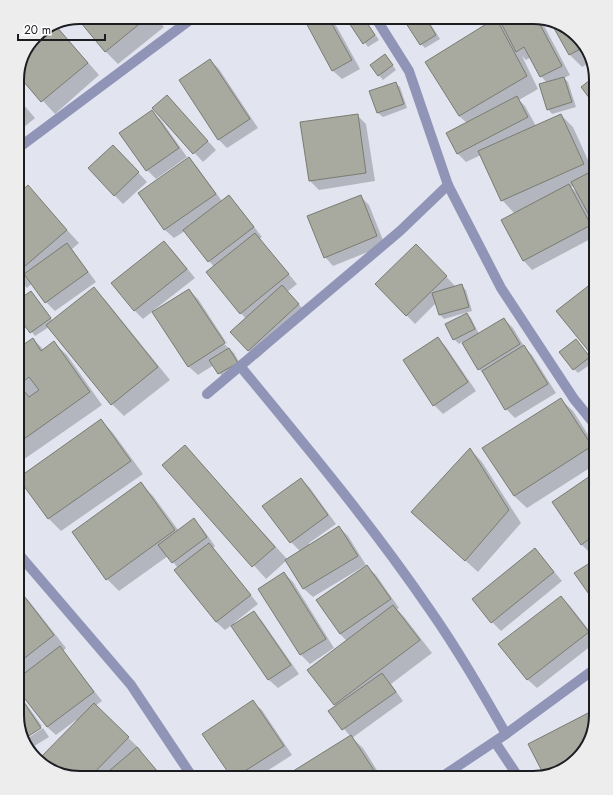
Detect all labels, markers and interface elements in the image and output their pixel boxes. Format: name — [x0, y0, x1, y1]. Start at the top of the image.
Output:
scale bar — [18, 16, 105, 42]
text: 20 m — [24, 21, 51, 39]

